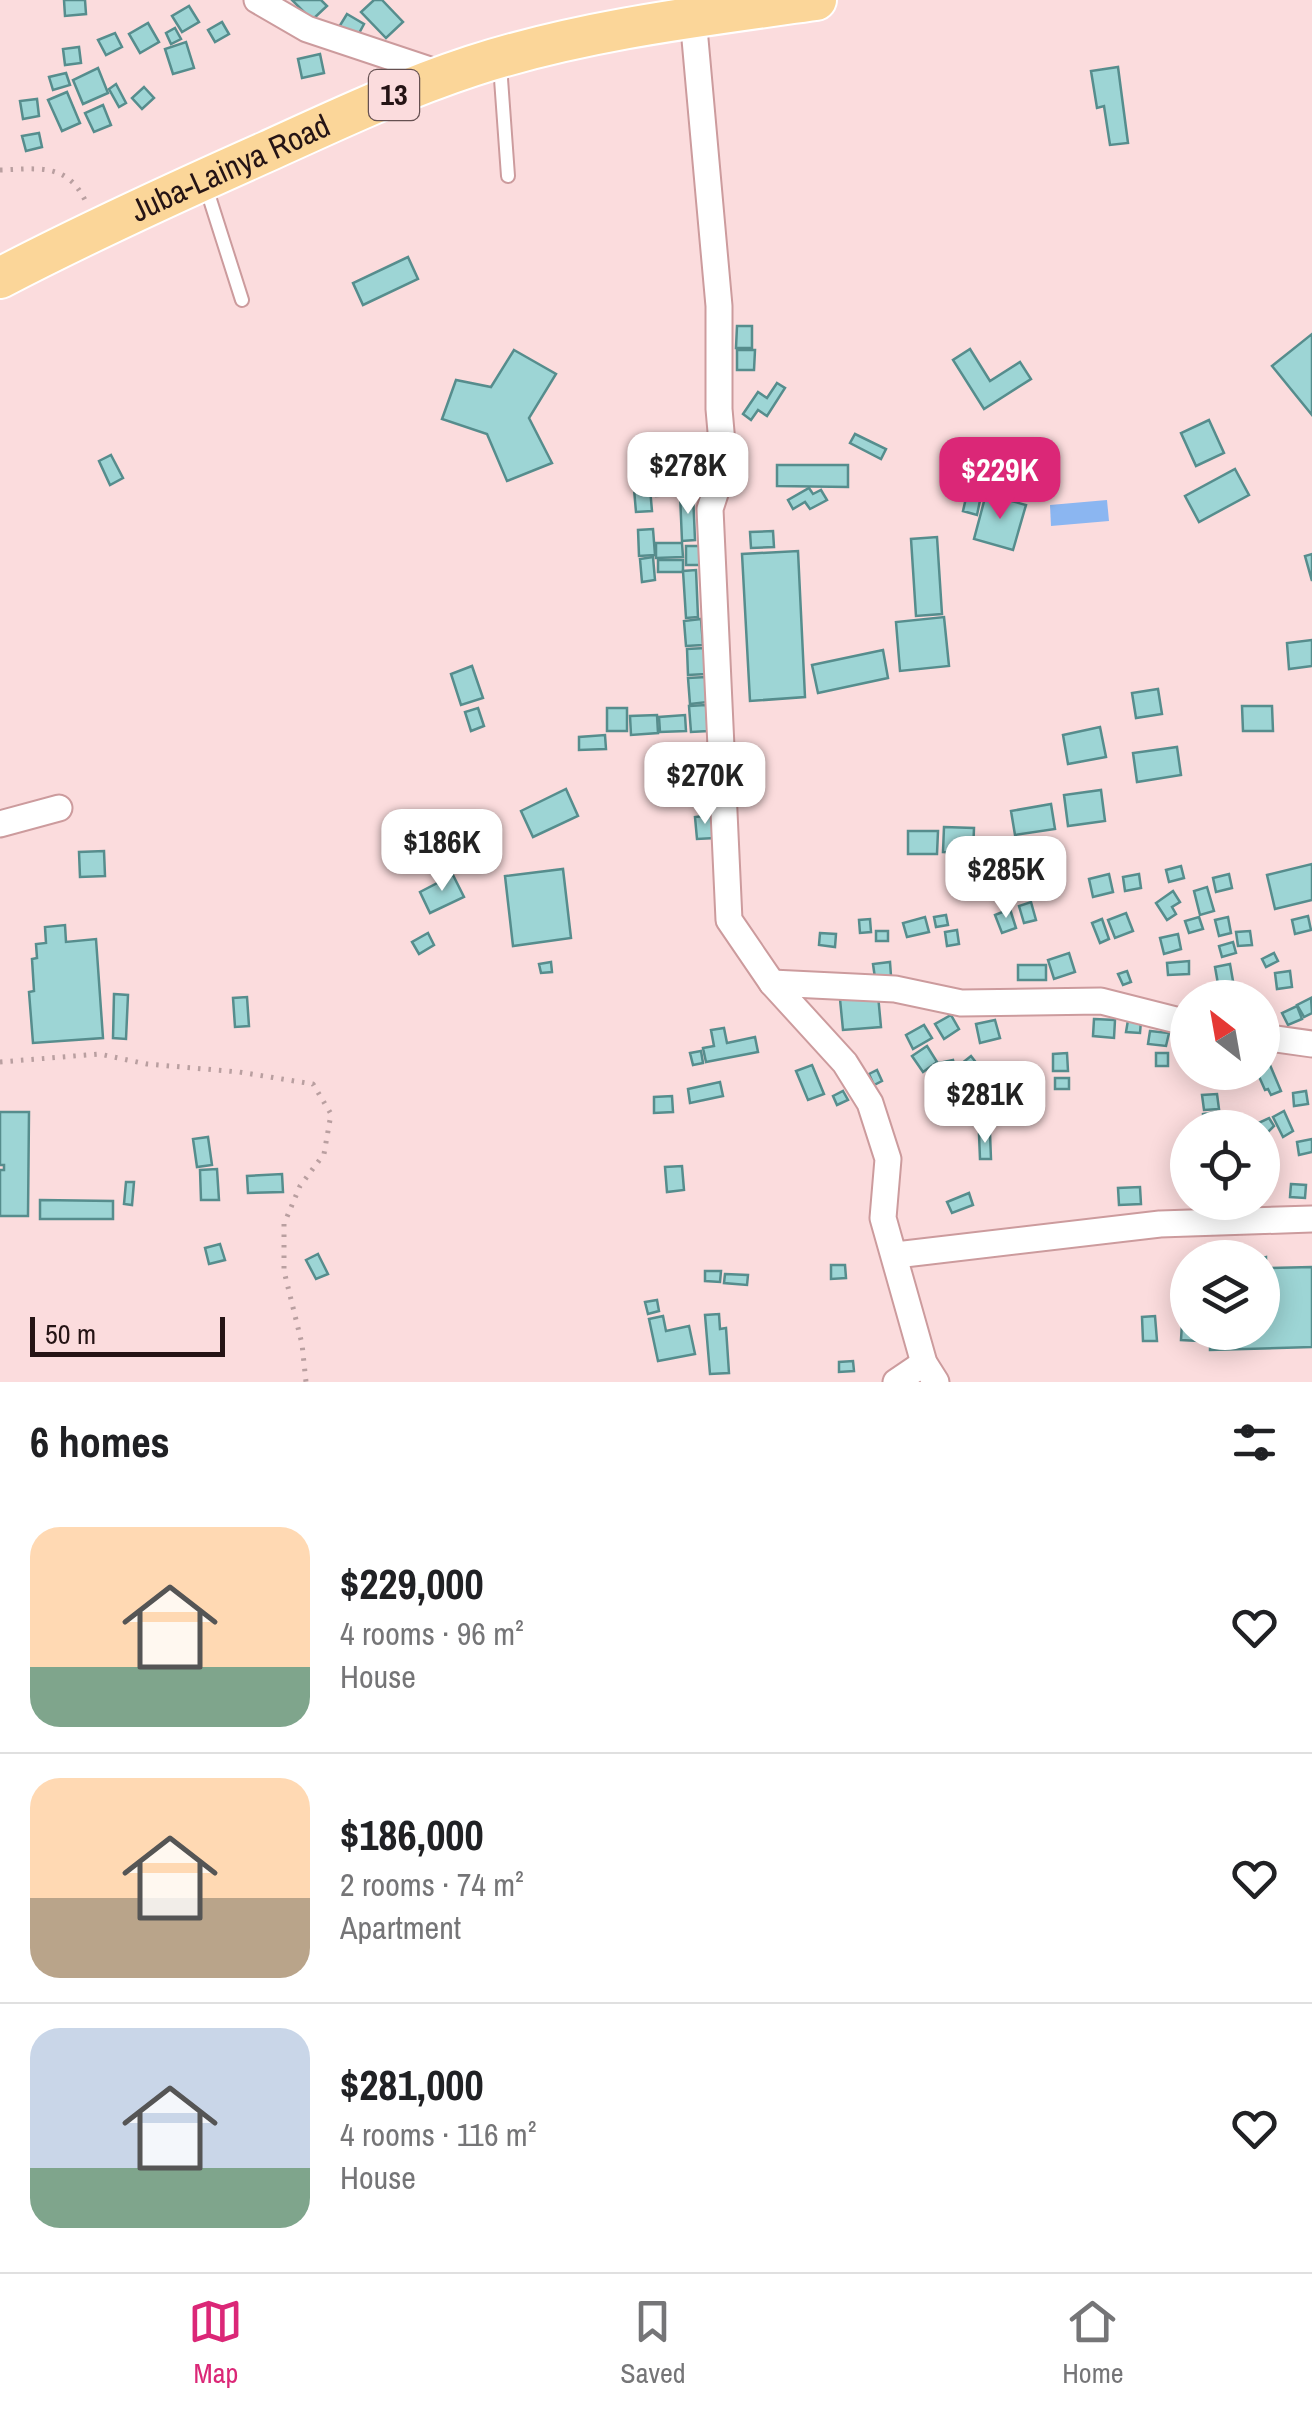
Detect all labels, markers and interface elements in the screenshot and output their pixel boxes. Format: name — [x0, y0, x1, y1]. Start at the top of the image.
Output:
road number: 13 — [369, 70, 419, 120]
street label: Juba-Lainya Road — [123, 104, 336, 232]
pin: $278K — [618, 432, 758, 517]
pin: $229K — [930, 437, 1070, 522]
text: $278K — [649, 443, 727, 486]
text: $229K — [961, 448, 1039, 491]
pin: $270K — [635, 742, 775, 827]
text: $270K — [666, 753, 744, 796]
pin: $186K — [372, 809, 512, 894]
text: $186K — [403, 820, 481, 863]
pin: $285K — [936, 836, 1076, 921]
text: $285K — [967, 847, 1045, 890]
north arrow — [1170, 980, 1280, 1090]
map controls — [1170, 980, 1280, 1350]
pin: $281K — [915, 1061, 1055, 1146]
text: $281K — [946, 1072, 1024, 1115]
button: locate — [1170, 1110, 1280, 1220]
button: layers — [1170, 1240, 1280, 1350]
scale bar — [30, 1312, 225, 1356]
text: 50 m — [45, 1315, 96, 1353]
text: 6 homes — [30, 1414, 170, 1470]
icon: filters — [1227, 1415, 1282, 1470]
text: $229,000 — [340, 1556, 484, 1612]
icon: home — [110, 1567, 230, 1687]
icon: heart — [1227, 1600, 1282, 1655]
text: 4 rooms · 96 m² — [340, 1612, 524, 1655]
text: House — [340, 1655, 416, 1698]
text: $186,000 — [340, 1807, 484, 1863]
icon: home — [110, 1818, 230, 1938]
icon: heart — [1227, 1851, 1282, 1906]
text: 2 rooms · 74 m² — [340, 1863, 524, 1906]
text: Apartment — [340, 1906, 461, 1949]
text: $281,000 — [340, 2057, 484, 2113]
icon: home — [110, 2068, 230, 2188]
icon: heart — [1227, 2101, 1282, 2156]
text: 4 rooms · 116 m² — [340, 2113, 536, 2156]
text: House — [340, 2156, 416, 2199]
tab: Map — [188, 2294, 243, 2392]
tab: Saved — [620, 2294, 685, 2392]
tab: Home — [1062, 2294, 1124, 2392]

